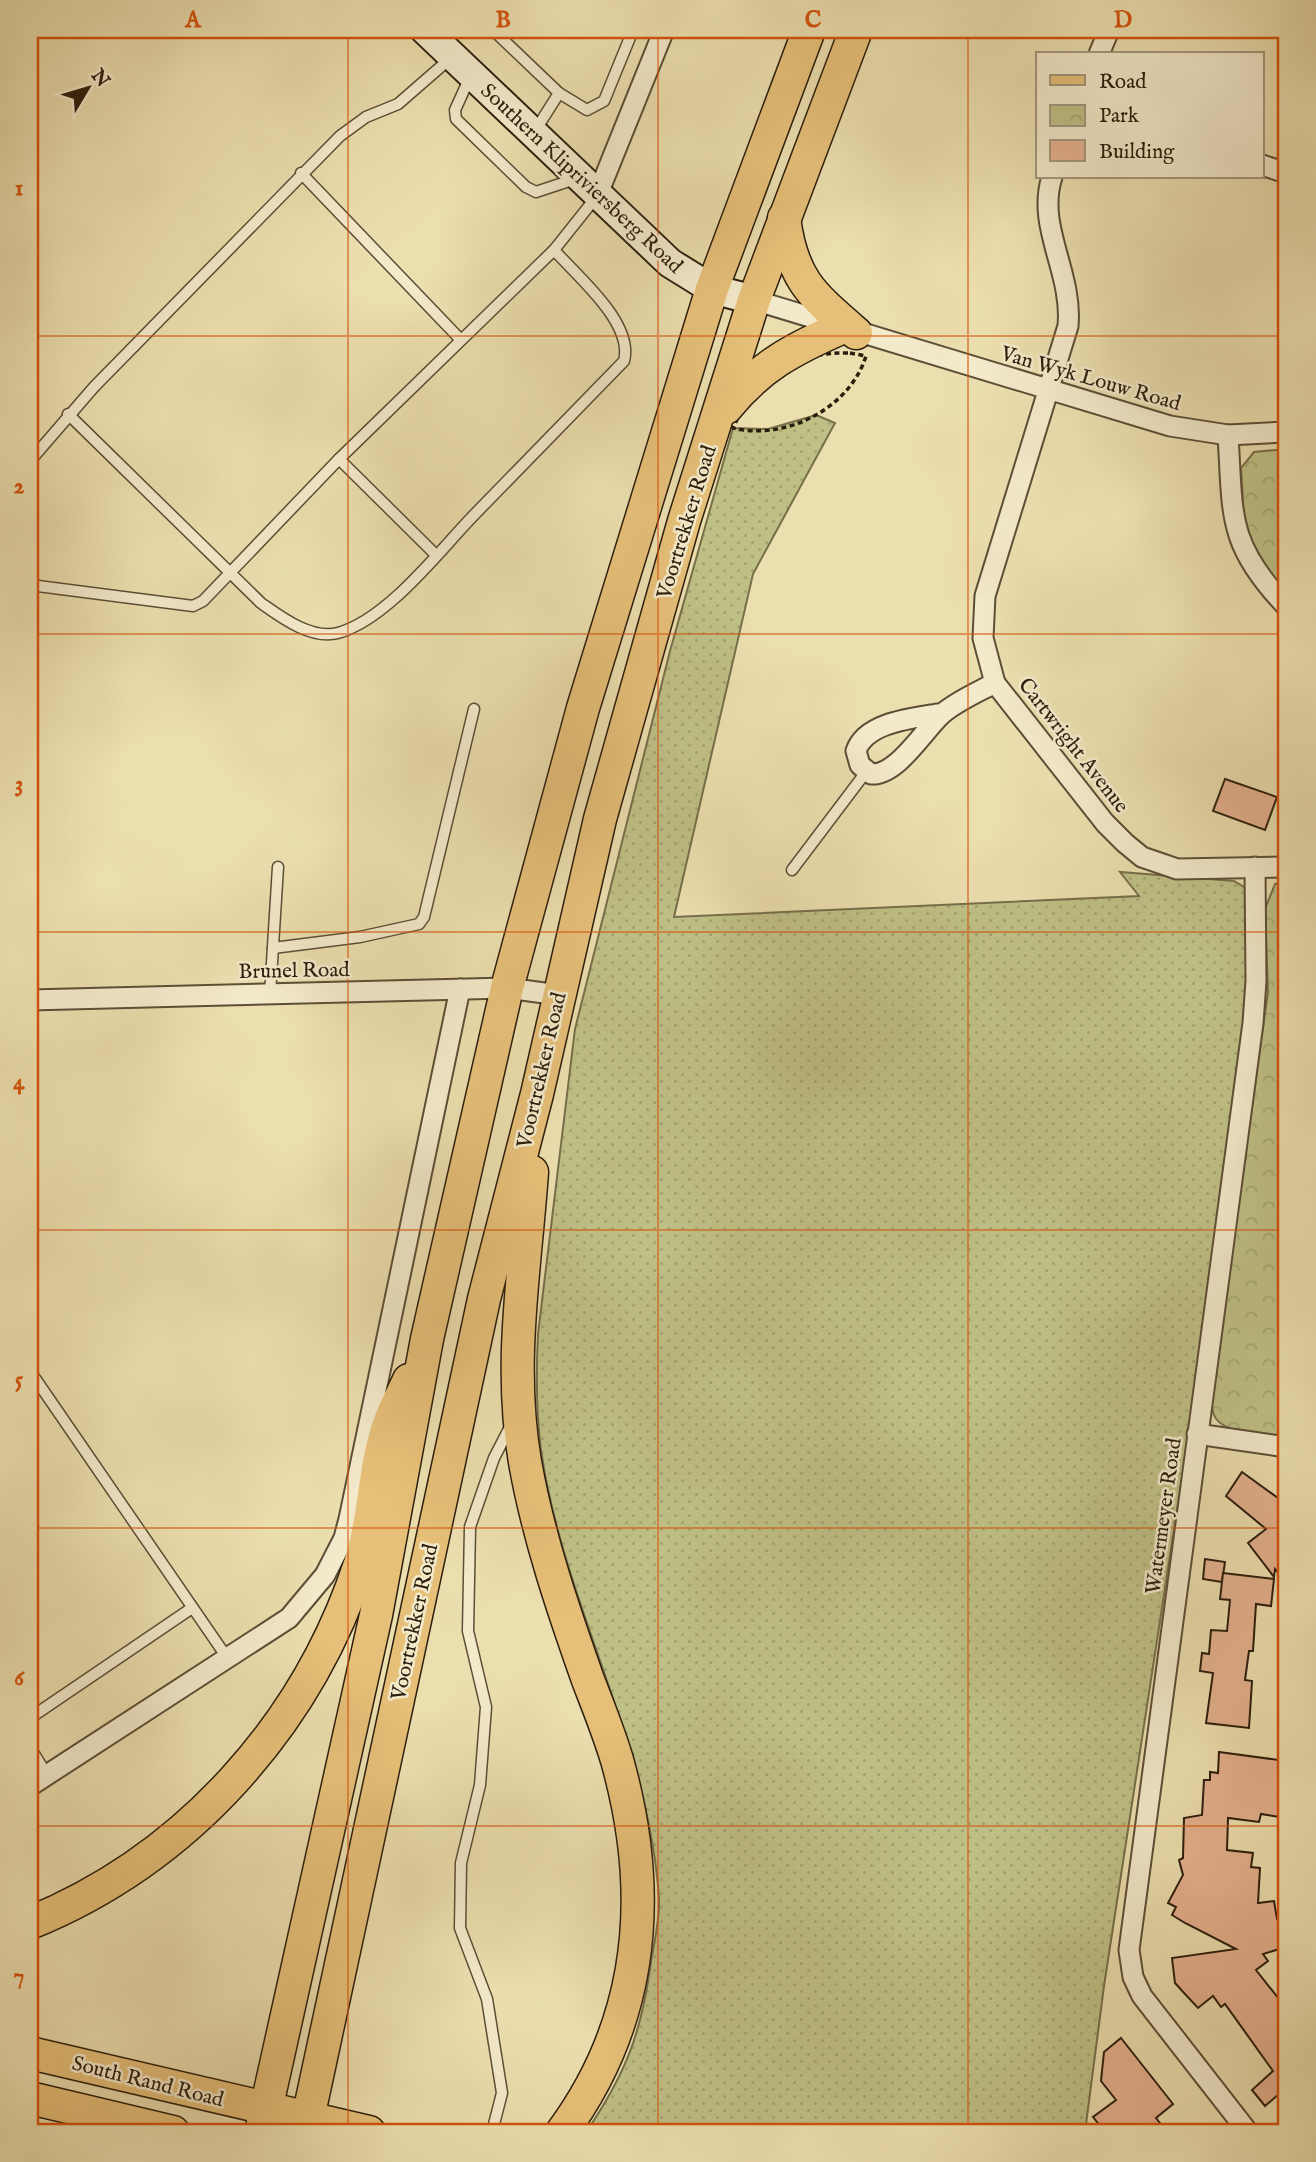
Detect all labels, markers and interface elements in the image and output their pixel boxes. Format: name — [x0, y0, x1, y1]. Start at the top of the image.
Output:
text: A — [184, 6, 202, 35]
text: B — [495, 6, 511, 35]
text: C — [805, 6, 822, 35]
text: D — [1114, 6, 1132, 35]
north arrow — [52, 52, 122, 122]
legend — [1036, 52, 1264, 178]
text: N — [85, 64, 115, 93]
text: Road — [1099, 69, 1147, 96]
street label: Southern Klipriviersberg Road — [474, 78, 688, 281]
text: Park — [1099, 103, 1140, 130]
text: Building — [1099, 139, 1175, 166]
text: 1 — [15, 174, 23, 203]
street label: Van Wyk Louw Road — [997, 341, 1184, 418]
street label: Voortrekker Road — [651, 442, 724, 603]
text: 2 — [14, 472, 25, 501]
street label: Cartwright Avenue — [1012, 673, 1134, 819]
text: 3 — [15, 770, 23, 799]
street label: Brunel Road — [238, 957, 351, 986]
street label: Voortrekker Road — [511, 989, 574, 1152]
text: 4 — [13, 1068, 25, 1097]
text: 5 — [15, 1366, 24, 1395]
street label: Watermeyer Road — [1140, 1436, 1189, 1596]
street label: Voortrekker Road — [386, 1541, 445, 1704]
text: 6 — [14, 1664, 25, 1693]
text: 7 — [14, 1962, 24, 1991]
street label: South Rand Road — [69, 2051, 227, 2115]

